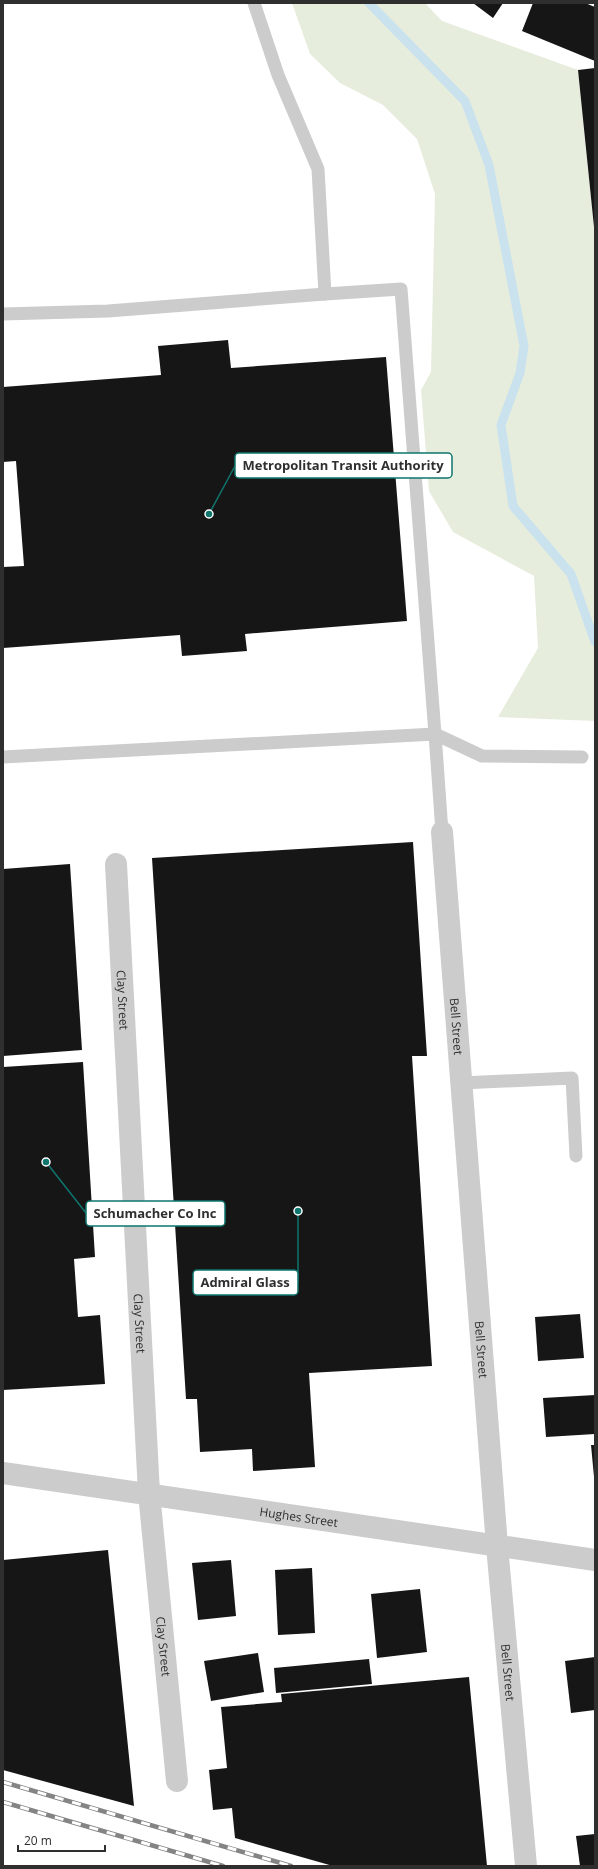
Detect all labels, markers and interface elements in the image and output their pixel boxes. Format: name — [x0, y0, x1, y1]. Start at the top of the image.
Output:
callout: Metropolitan Transit Authority — [235, 453, 452, 478]
text: Metropolitan Transit Authority — [242, 456, 444, 474]
street label: Clay Street — [113, 969, 133, 1030]
street label: Bell Street — [446, 997, 468, 1056]
callout: Schumacher Co Inc — [86, 1201, 225, 1226]
text: Schumacher Co Inc — [94, 1204, 217, 1222]
callout: Admiral Glass — [193, 1270, 298, 1295]
text: Admiral Glass — [200, 1273, 290, 1291]
street label: Clay Street — [130, 1293, 150, 1354]
street label: Bell Street — [471, 1320, 493, 1379]
street label: Hughes Street — [258, 1502, 339, 1531]
street label: Clay Street — [153, 1616, 175, 1677]
street label: Bell Street — [497, 1643, 520, 1702]
scale bar — [18, 1827, 105, 1853]
text: 20 m — [24, 1832, 52, 1849]

